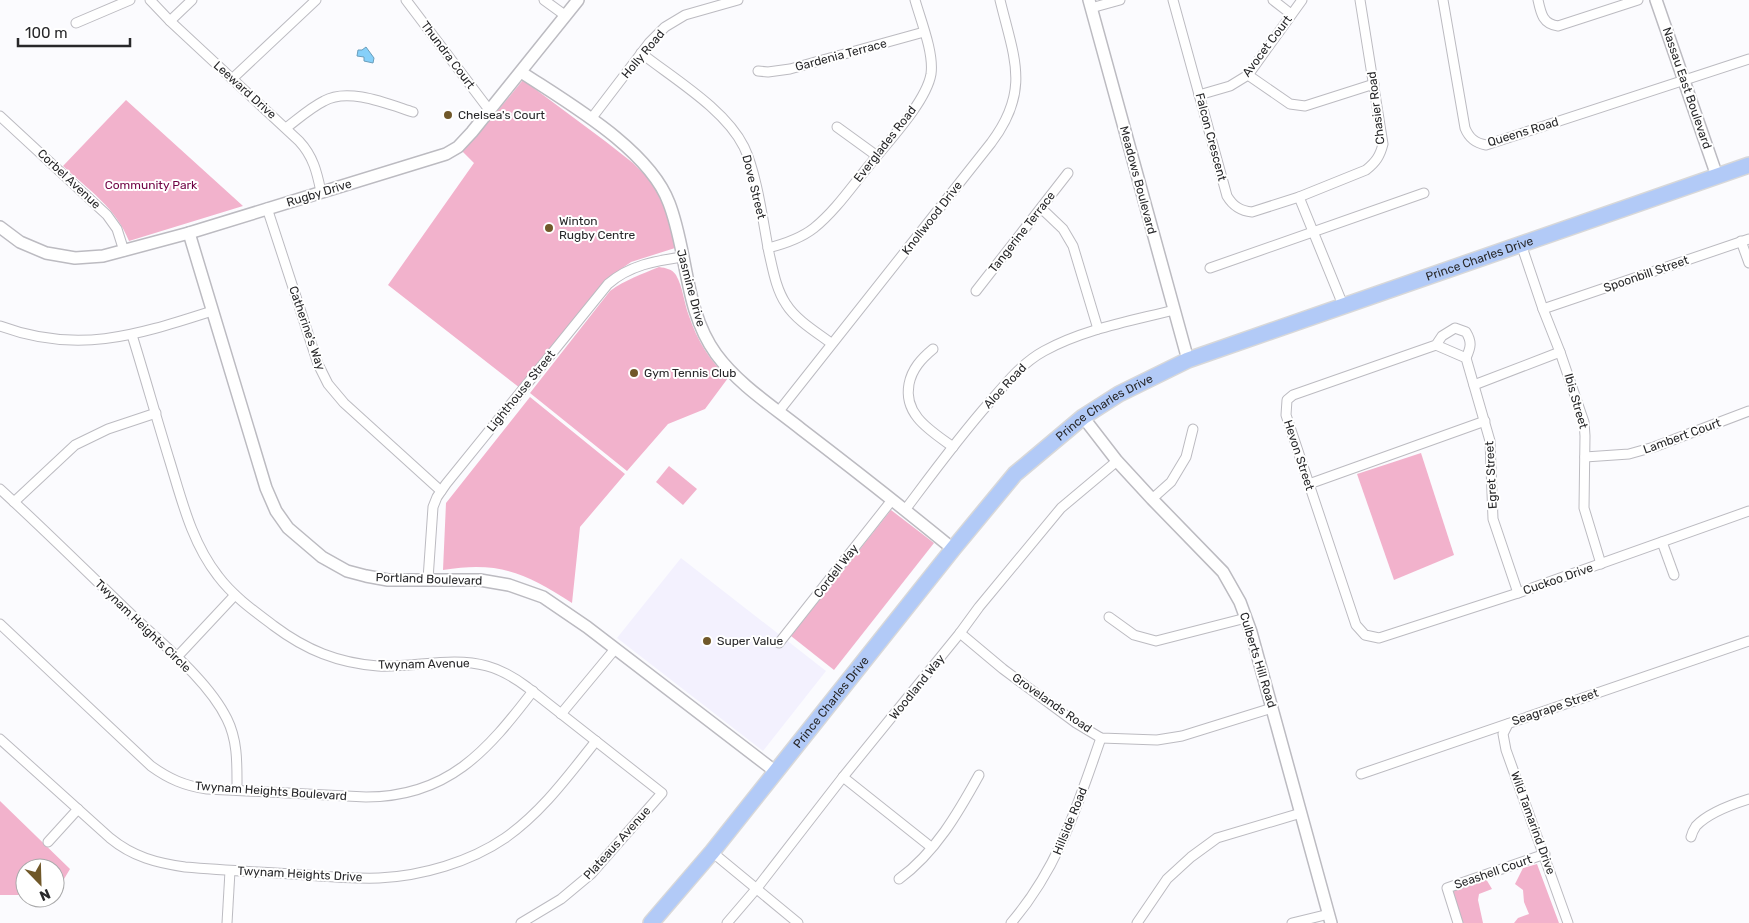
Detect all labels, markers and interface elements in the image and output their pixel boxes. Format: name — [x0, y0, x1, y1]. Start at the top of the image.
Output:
street label: Avocet Court — [1239, 12, 1295, 79]
scale bar — [18, 15, 130, 47]
street label: Thundra Court — [418, 18, 478, 92]
text: 100 m — [25, 24, 67, 42]
street label: Nassau East Boulevard — [1660, 25, 1714, 151]
street label: Holly Road — [619, 27, 667, 81]
street label: Gardenia Terrace — [794, 36, 888, 74]
street label: Leeward Drive — [211, 58, 279, 122]
street label: Chasier Road — [1365, 71, 1387, 145]
street label: Falcon Crescent — [1193, 92, 1230, 183]
street label: Everglades Road — [851, 103, 919, 185]
place label: Chelsea's Court — [458, 108, 545, 122]
marker: Chelsea's Court — [442, 109, 454, 121]
street label: Queens Road — [1486, 115, 1560, 149]
street label: Meadows Boulevard — [1117, 124, 1159, 236]
street label: Corbel Avenue — [35, 146, 104, 212]
street label: Dove Street — [739, 153, 769, 221]
street label: Rugby Drive — [285, 176, 353, 210]
park label: Community Park — [105, 178, 198, 192]
street label: Knollwood Drive — [899, 178, 965, 258]
street label: Tangerine Terrace — [986, 188, 1058, 275]
place label: Winton Rugby Centre — [559, 214, 635, 242]
marker: Winton Rugby Centre — [543, 222, 555, 234]
street label: Prince Charles Drive — [1424, 233, 1535, 284]
street label: Jasmine Drive — [674, 248, 708, 329]
street label: Spoonbill Street — [1602, 253, 1691, 295]
street label: Catherine's Way — [286, 284, 328, 372]
street label: Lighthouse Street — [484, 347, 558, 435]
street label: Aloe Road — [981, 361, 1029, 411]
place label: Gym Tennis Club — [644, 366, 736, 380]
marker: Gym Tennis Club — [628, 367, 640, 379]
street label: Prince Charles Drive — [1053, 371, 1155, 444]
street label: Ibis Street — [1561, 372, 1591, 431]
street label: Lambert Court — [1641, 415, 1723, 457]
street label: Hevon Street — [1281, 418, 1317, 492]
street label: Egret Street — [1482, 440, 1500, 509]
street label: Cordell Way — [811, 541, 862, 601]
street label: Cuckoo Drive — [1521, 560, 1595, 598]
street label: Portland Boulevard — [375, 570, 483, 588]
street label: Twynam Heights Circle — [92, 577, 194, 676]
street label: Culberts Hill Road — [1237, 611, 1279, 709]
place label: Super Value — [717, 634, 783, 648]
marker: Super Value — [701, 635, 713, 647]
street label: Woodland Way — [887, 651, 948, 722]
street label: Prince Charles Drive — [791, 653, 872, 751]
street label: Twynam Avenue — [378, 656, 470, 672]
street label: Grovelands Road — [1010, 670, 1094, 736]
street label: Seagrape Street — [1510, 686, 1600, 728]
street label: Wild Tamarind Drive — [1508, 770, 1558, 877]
street label: Twynam Heights Boulevard — [195, 779, 347, 803]
street label: Hillside Road — [1050, 785, 1090, 857]
street label: Plateaus Avenue — [581, 803, 654, 882]
street label: Seashell Court — [1452, 852, 1534, 892]
north arrow — [15, 858, 65, 908]
street label: Twynam Heights Drive — [237, 864, 363, 884]
text: N — [37, 885, 53, 904]

